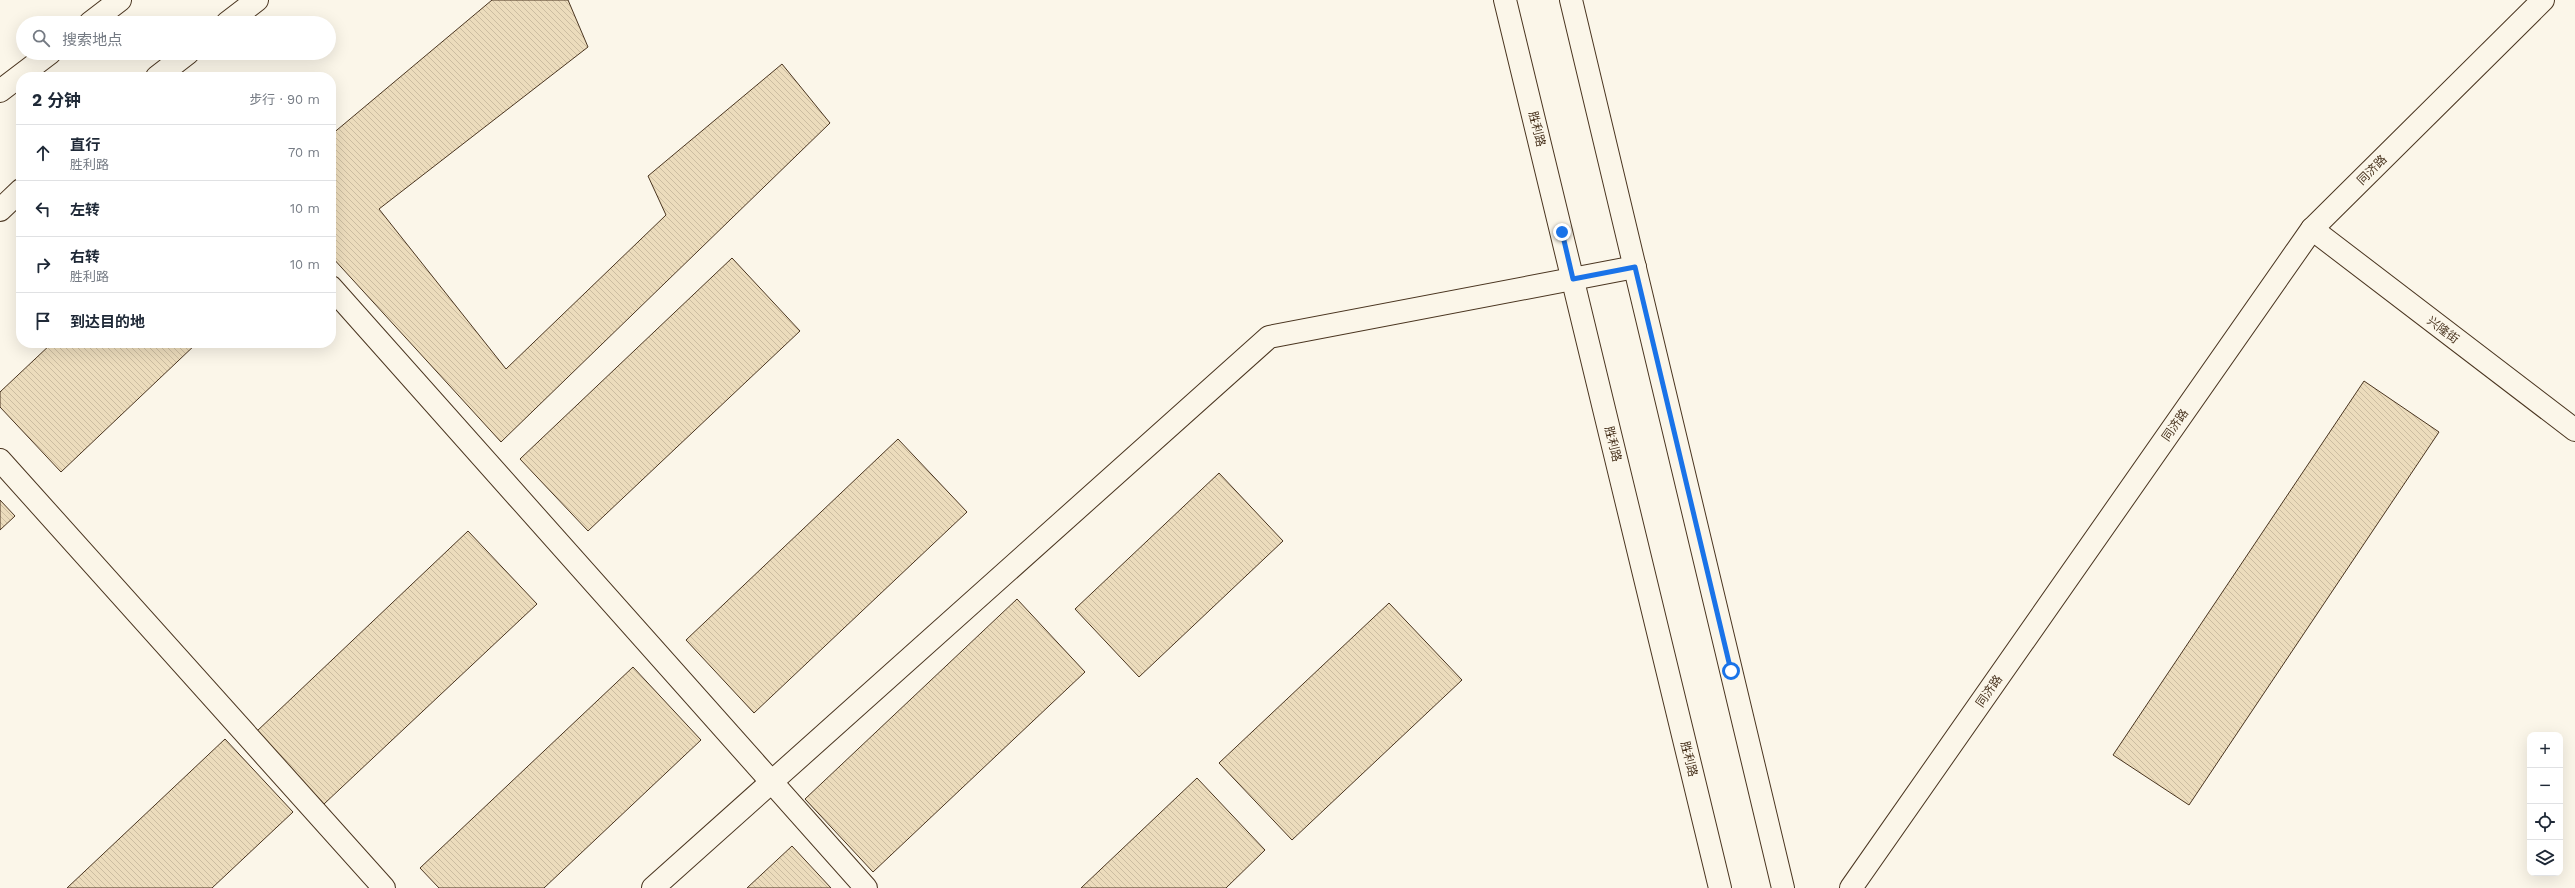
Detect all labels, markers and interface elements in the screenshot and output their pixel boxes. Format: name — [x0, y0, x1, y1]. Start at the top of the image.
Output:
search box — [16, 16, 336, 60]
icon: search — [30, 27, 52, 49]
text: 搜索地点 — [62, 31, 122, 49]
text: 2 分钟 — [32, 90, 81, 110]
text: 步行 · 90 m — [249, 92, 320, 107]
street label: 胜利路 — [1526, 110, 1548, 148]
text: 直行 — [70, 136, 100, 154]
icon: ahead — [32, 142, 54, 164]
text: 70 m — [288, 145, 320, 160]
street label: 同济路 — [2354, 152, 2390, 188]
text: 胜利路 — [70, 157, 109, 172]
icon: left — [32, 198, 54, 220]
text: 左转 — [70, 201, 100, 219]
text: 10 m — [290, 201, 320, 216]
route end — [1553, 223, 1571, 241]
text: 右转 — [70, 248, 100, 266]
icon: right — [32, 254, 54, 276]
text: 10 m — [290, 257, 320, 272]
text: 胜利路 — [70, 269, 109, 284]
icon: arrive — [32, 310, 54, 332]
text: 到达目的地 — [70, 313, 145, 331]
street label: 兴隆街 — [2424, 314, 2462, 346]
street label: 同济路 — [2159, 406, 2191, 444]
street label: 胜利路 — [1602, 425, 1624, 463]
route start — [1722, 662, 1740, 680]
street label: 同济路 — [1973, 672, 2005, 710]
map controls — [2527, 732, 2563, 876]
button: + — [2527, 732, 2563, 768]
street label: 胜利路 — [1678, 740, 1700, 778]
button: − — [2527, 768, 2563, 804]
button: locate — [2527, 804, 2563, 840]
button: layers — [2527, 840, 2563, 876]

